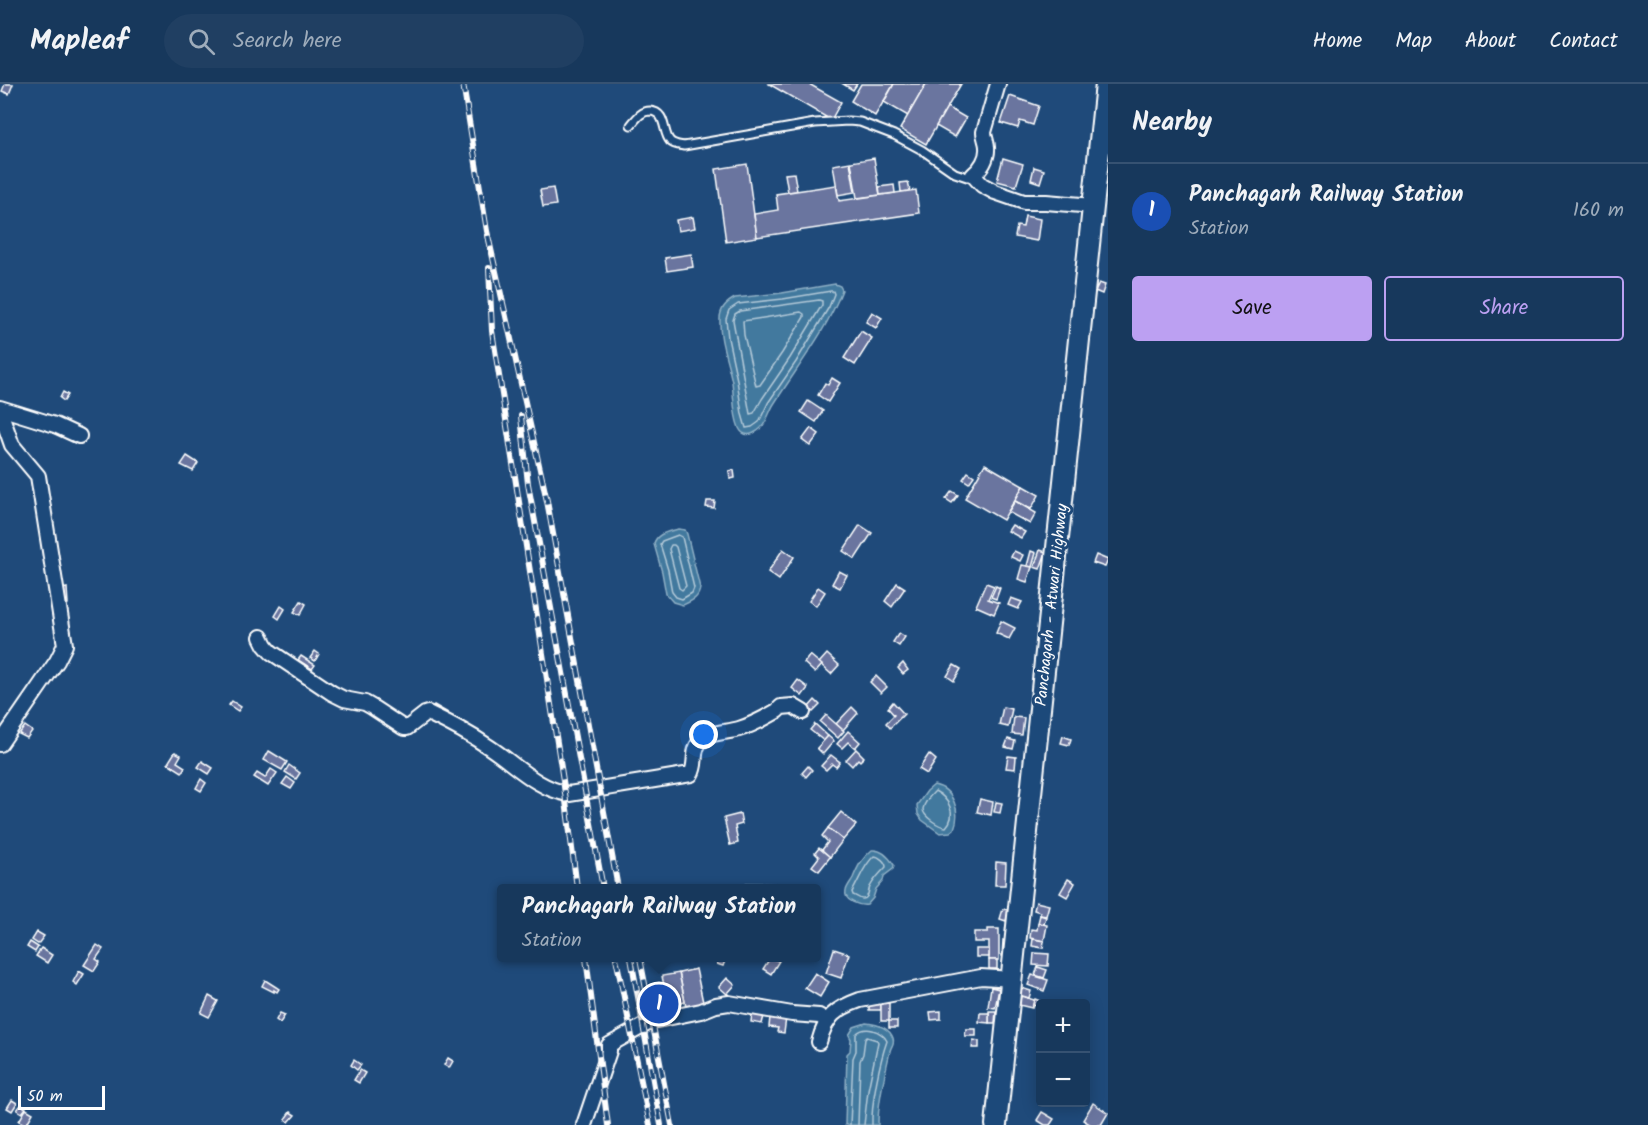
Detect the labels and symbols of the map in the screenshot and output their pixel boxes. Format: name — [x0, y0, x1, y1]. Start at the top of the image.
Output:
street label: Panchagarh - Atwari Highway — [1029, 502, 1075, 707]
your location — [689, 720, 718, 749]
pin: 1 — [640, 982, 678, 1026]
scale bar — [18, 1083, 105, 1110]

